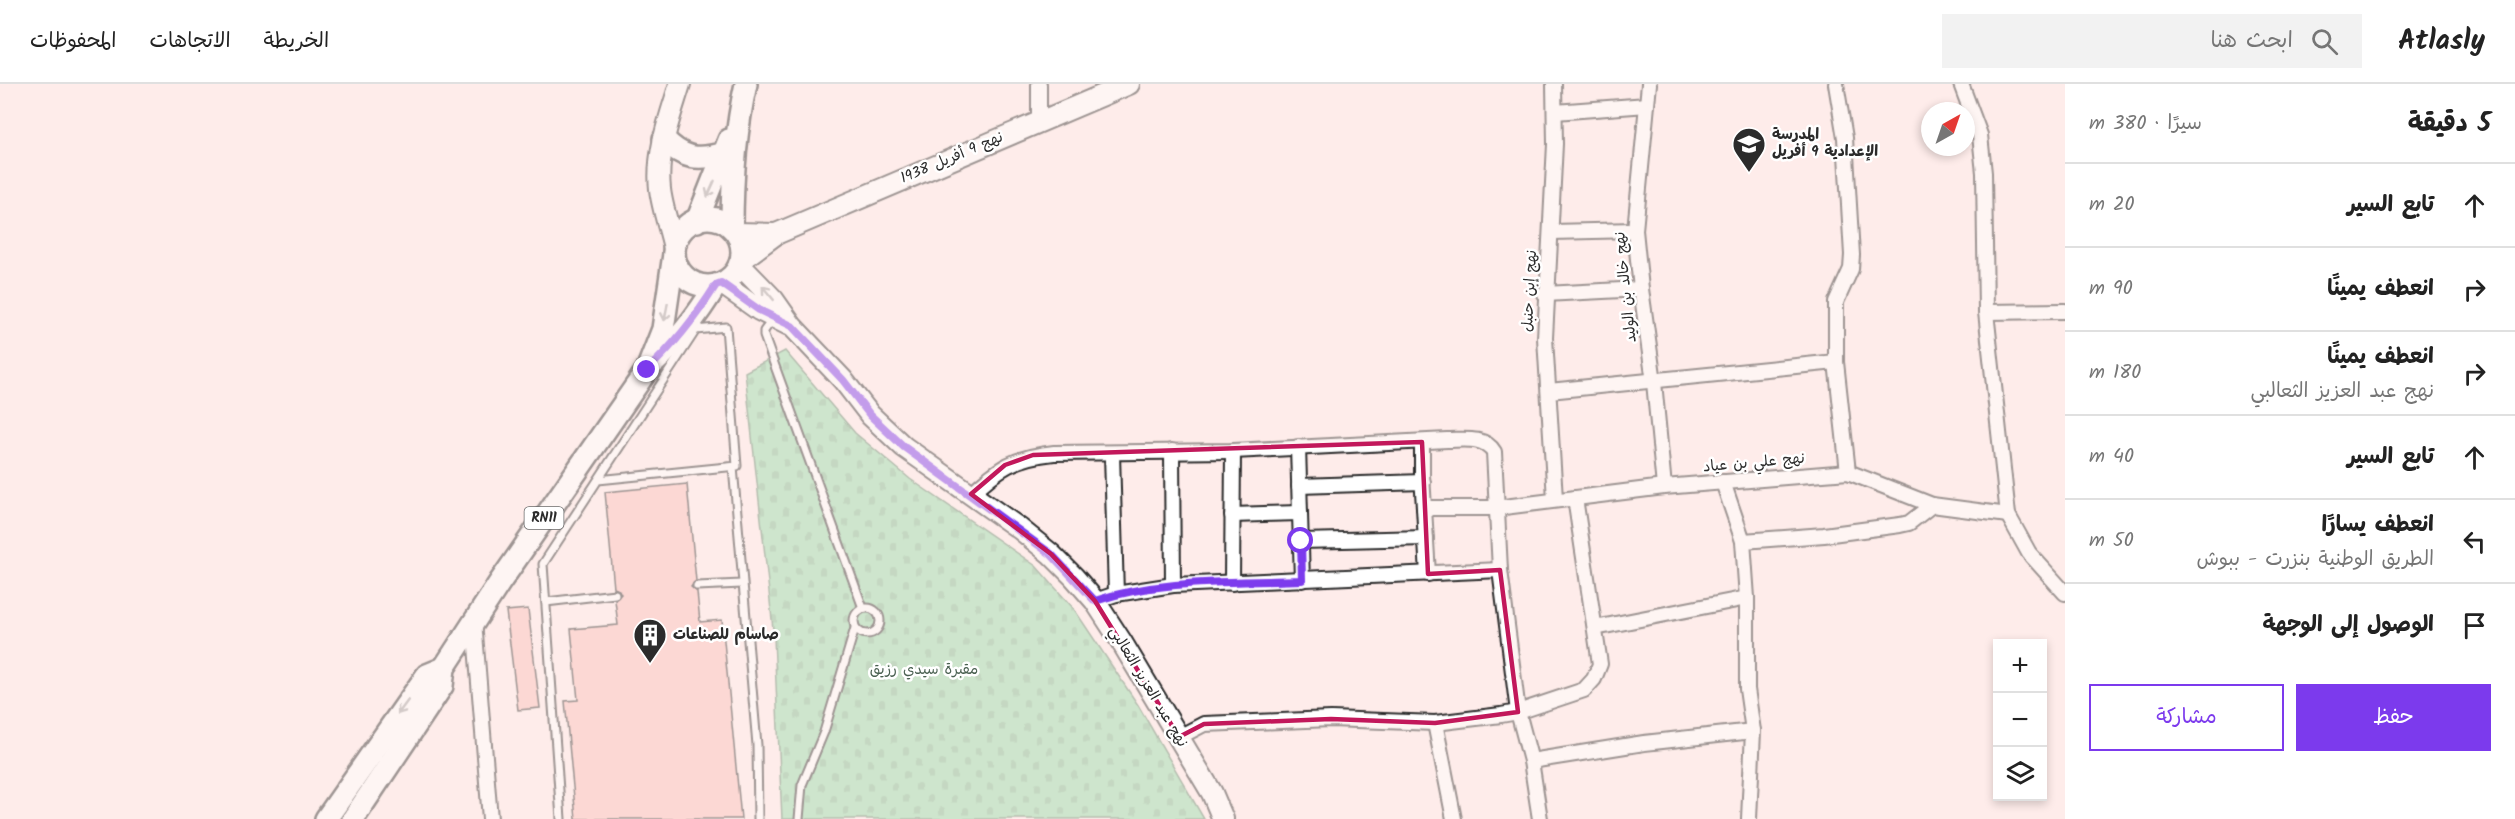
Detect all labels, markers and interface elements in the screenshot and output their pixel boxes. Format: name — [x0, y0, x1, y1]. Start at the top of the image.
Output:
search box — [1942, 14, 2362, 68]
text: Atlasly — [2398, 19, 2485, 64]
text: ابحث هنا — [2211, 24, 2293, 59]
text: المحفوظات — [30, 25, 116, 58]
text: الاتجاهات — [149, 25, 231, 58]
text: الخريطة — [264, 25, 329, 58]
icon: search — [2308, 25, 2341, 58]
north arrow — [1921, 102, 1975, 156]
text: 5 دقيقة — [2408, 103, 2491, 145]
text: سيرًا · 380 m — [2089, 108, 2202, 140]
place label: المدرسة الإعدادية 9 أفريل — [1772, 123, 1878, 164]
street label: نهج 9 أفريل 1938 — [897, 126, 1007, 190]
school or university icon: المدرسة الإعدادية 9 أفريل — [1731, 126, 1767, 173]
one-way arrow — [705, 179, 716, 198]
text: تابع السير — [2347, 188, 2434, 223]
text: 20 m — [2089, 189, 2135, 221]
icon: ahead — [2458, 189, 2491, 222]
street label: نهج خالد بن الوليد — [1608, 230, 1644, 344]
street label: نهج إبن حنبل — [1516, 249, 1544, 333]
text: انعطف يمينًا — [2327, 272, 2434, 307]
text: 90 m — [2089, 273, 2133, 305]
icon: right — [2458, 273, 2491, 306]
one-way arrow — [761, 285, 774, 301]
one-way arrow — [660, 301, 671, 321]
text: انعطف يمينًا — [2327, 340, 2434, 375]
route end — [633, 356, 659, 382]
text: 180 m — [2089, 357, 2141, 389]
icon: right — [2458, 357, 2491, 390]
text: نهج عبد العزيز الثعالبي — [2251, 376, 2434, 408]
text: تابع السير — [2347, 440, 2434, 475]
text: 40 m — [2089, 441, 2134, 473]
icon: ahead — [2458, 441, 2491, 474]
street label: نهج علي بن عياد — [1702, 447, 1806, 479]
road number: RN11 — [524, 507, 564, 529]
text: انعطف يسارًا — [2322, 508, 2434, 543]
text: 50 m — [2089, 525, 2134, 557]
icon: left — [2458, 525, 2491, 558]
route start — [1287, 527, 1313, 553]
text: الطريق الوطنية بنزرت - ببوش — [2197, 544, 2434, 576]
text: الوصول إلى الوجهة — [2262, 608, 2434, 643]
icon: arrive — [2458, 609, 2491, 642]
building icon: صاسام للصناعات — [632, 617, 668, 664]
street label: نهج عبد العزيز الثعالبي — [1102, 622, 1194, 752]
place label: صاسام للصناعات — [673, 623, 779, 647]
map controls — [1993, 639, 2047, 801]
button: + — [1993, 639, 2047, 693]
park label: مقبرة سيدي رزيق — [870, 658, 978, 682]
button: مشاركة — [2089, 684, 2284, 751]
button: حفظ — [2296, 684, 2491, 751]
button: − — [1993, 693, 2047, 747]
one-way arrow — [396, 699, 409, 715]
button: layers — [1993, 747, 2047, 801]

